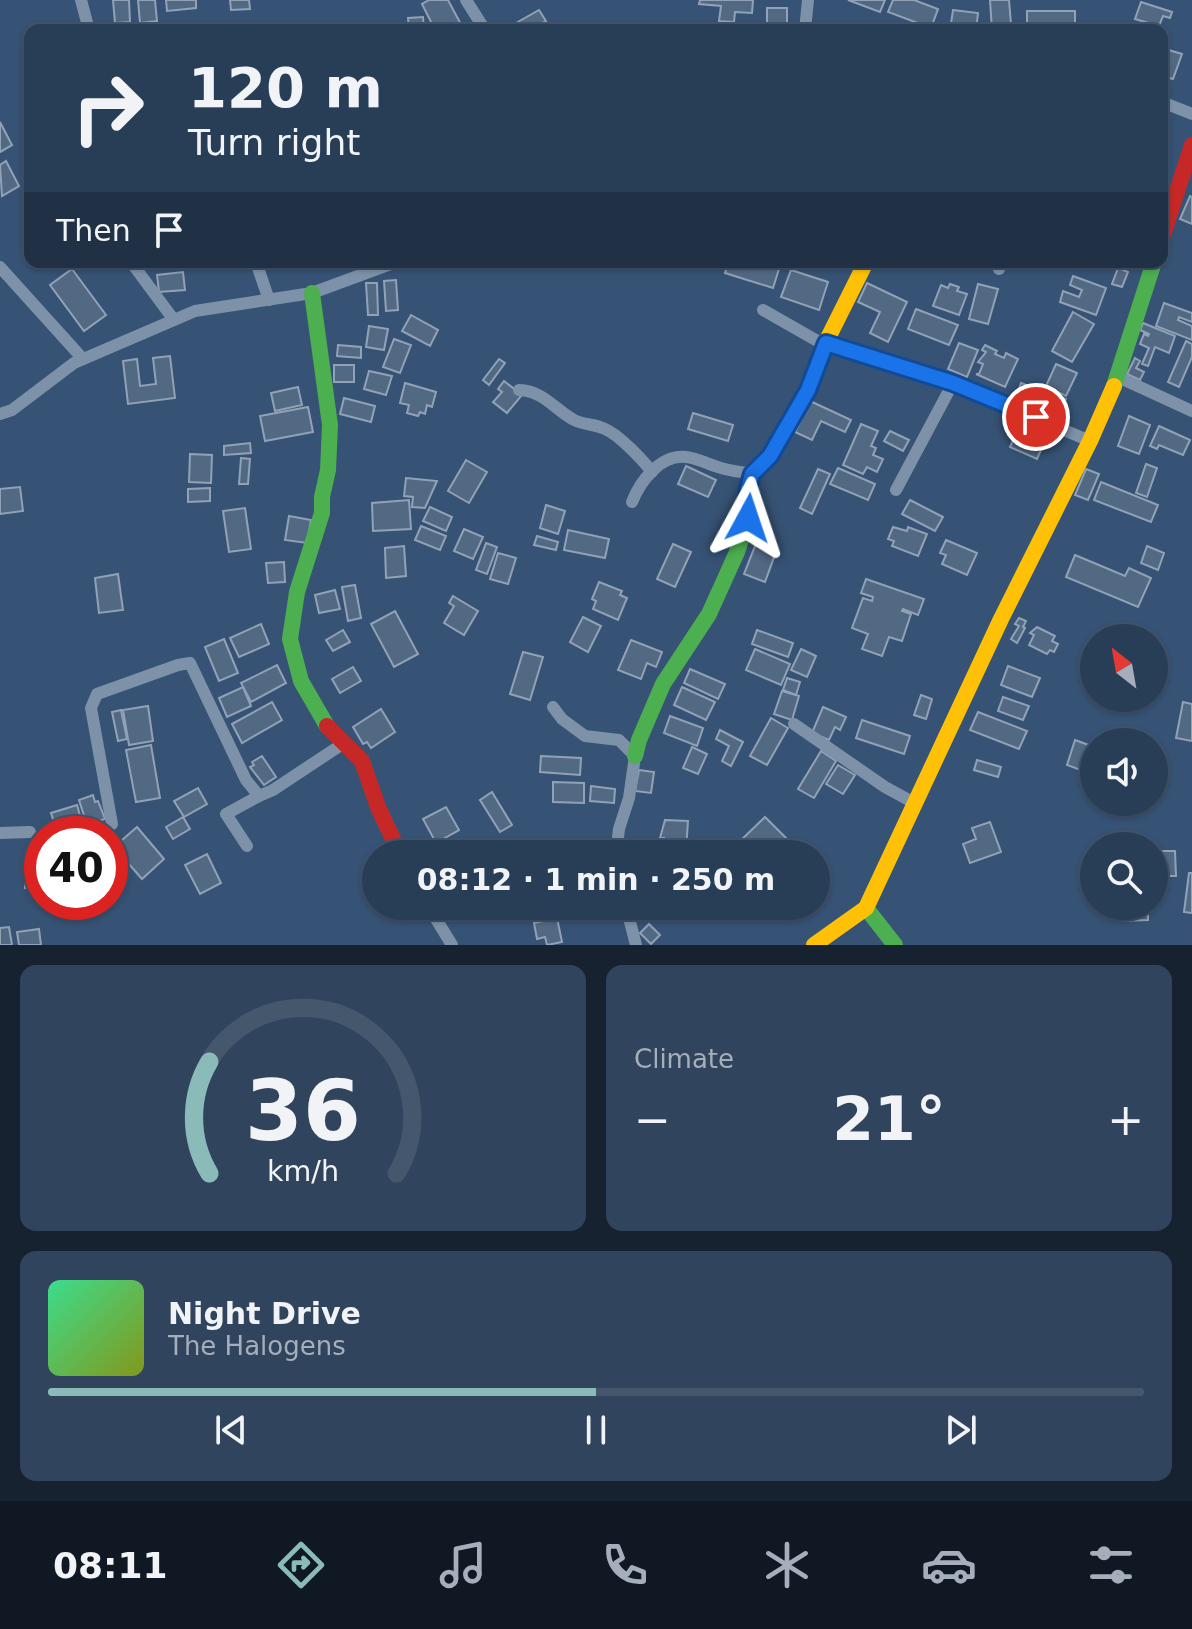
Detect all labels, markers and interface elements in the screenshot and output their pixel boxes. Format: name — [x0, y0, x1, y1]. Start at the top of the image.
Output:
text: 120 m — [188, 55, 383, 120]
icon: right — [56, 56, 160, 160]
text: Turn right — [188, 122, 360, 163]
icon: arrive — [147, 208, 191, 252]
text: Then — [56, 213, 131, 248]
pin — [1002, 383, 1070, 451]
icon: arrive — [1014, 395, 1058, 439]
position arrow — [706, 476, 790, 560]
north arrow — [1080, 624, 1168, 712]
map controls — [1080, 624, 1168, 920]
button: sound — [1080, 728, 1168, 816]
speed limit sign: 40 — [24, 816, 128, 920]
button: search — [1080, 832, 1168, 920]
text: 08:12 · 1 min · 250 m — [417, 862, 775, 897]
text: Climate — [634, 1044, 734, 1074]
text: 36 — [245, 1063, 361, 1160]
text: 21° — [832, 1084, 946, 1154]
text: − — [634, 1094, 671, 1145]
text: + — [1107, 1094, 1144, 1145]
text: km/h — [267, 1154, 339, 1188]
text: Night Drive — [168, 1296, 361, 1331]
text: The Halogens — [168, 1331, 346, 1361]
icon: previous — [209, 1408, 253, 1452]
icon: pause — [574, 1408, 618, 1452]
icon: next — [939, 1408, 983, 1452]
icon: directions — [273, 1537, 329, 1593]
icon: music — [435, 1537, 491, 1593]
icon: phone — [597, 1537, 653, 1593]
icon: climate — [759, 1537, 815, 1593]
icon: car — [921, 1537, 977, 1593]
icon: filters — [1083, 1537, 1139, 1593]
text: 08:11 — [53, 1545, 168, 1586]

